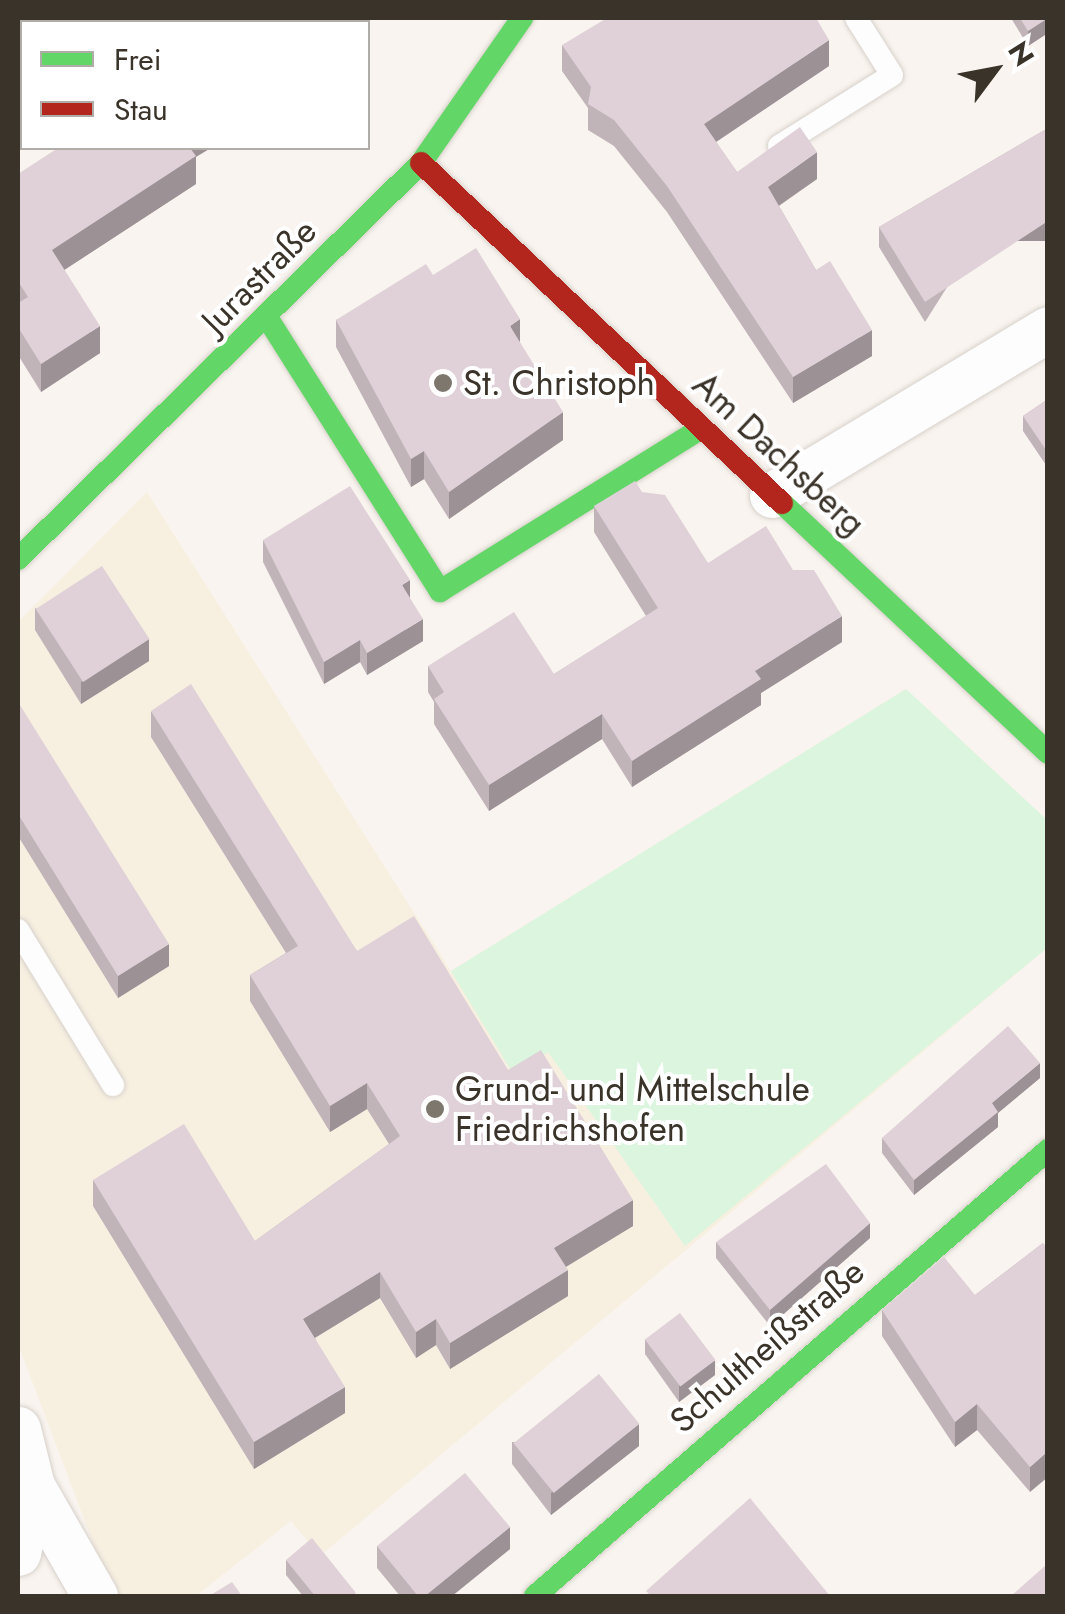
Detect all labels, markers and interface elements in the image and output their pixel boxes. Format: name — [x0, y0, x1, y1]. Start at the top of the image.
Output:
legend — [20, 20, 370, 150]
north arrow — [945, 20, 1045, 120]
text: N — [998, 34, 1044, 74]
text: Frei — [114, 38, 162, 81]
text: Stau — [114, 88, 168, 131]
street label: Jurastraße — [193, 210, 325, 342]
place label: St. Christoph — [463, 362, 655, 404]
street label: Am Dachsberg — [684, 364, 874, 544]
marker: St. Christoph — [432, 372, 454, 394]
place label: Grund- und Mittelschule Friedrichshofen — [455, 1068, 810, 1150]
marker: Grund- und Mittelschule Friedrichshofen — [424, 1098, 446, 1120]
street label: Schultheißstraße — [661, 1250, 873, 1442]

